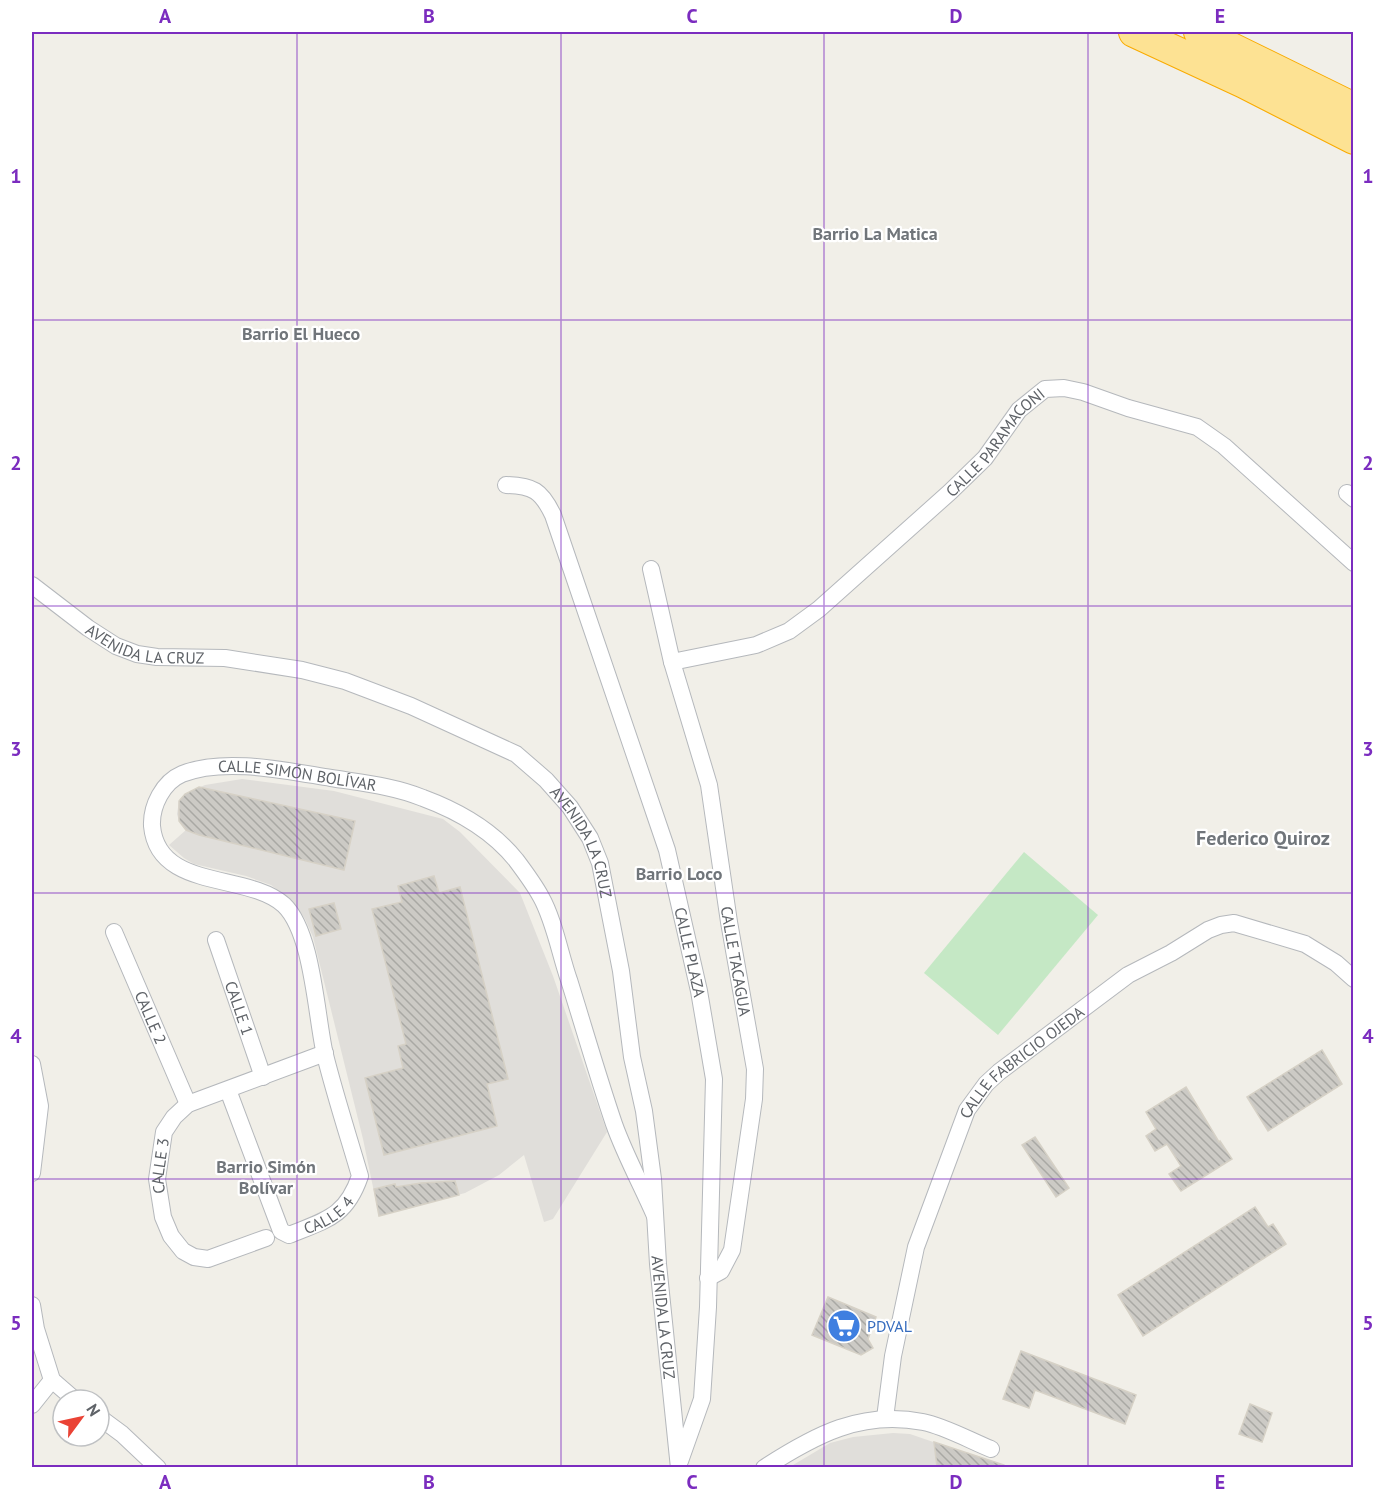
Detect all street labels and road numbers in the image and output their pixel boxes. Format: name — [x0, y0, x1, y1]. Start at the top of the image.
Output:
street label: CALLE PARAMACONI — [941, 383, 1049, 501]
street label: AVENIDA LA CRUZ — [82, 619, 205, 668]
street label: CALLE SIMÓN BOLÍVAR — [218, 756, 378, 795]
street label: AVENIDA LA CRUZ — [546, 782, 617, 900]
street label: CALLE PLAZA — [670, 905, 710, 999]
street label: CALLE TACAGUA — [717, 905, 756, 1018]
street label: CALLE 1 — [221, 978, 258, 1038]
street label: CALLE 2 — [130, 988, 171, 1047]
street label: CALLE FABRICIO OJEDA — [955, 1001, 1088, 1121]
street label: CALLE 3 — [147, 1137, 173, 1195]
street label: CALLE 4 — [301, 1192, 358, 1238]
street label: AVENIDA LA CRUZ — [648, 1255, 680, 1380]

